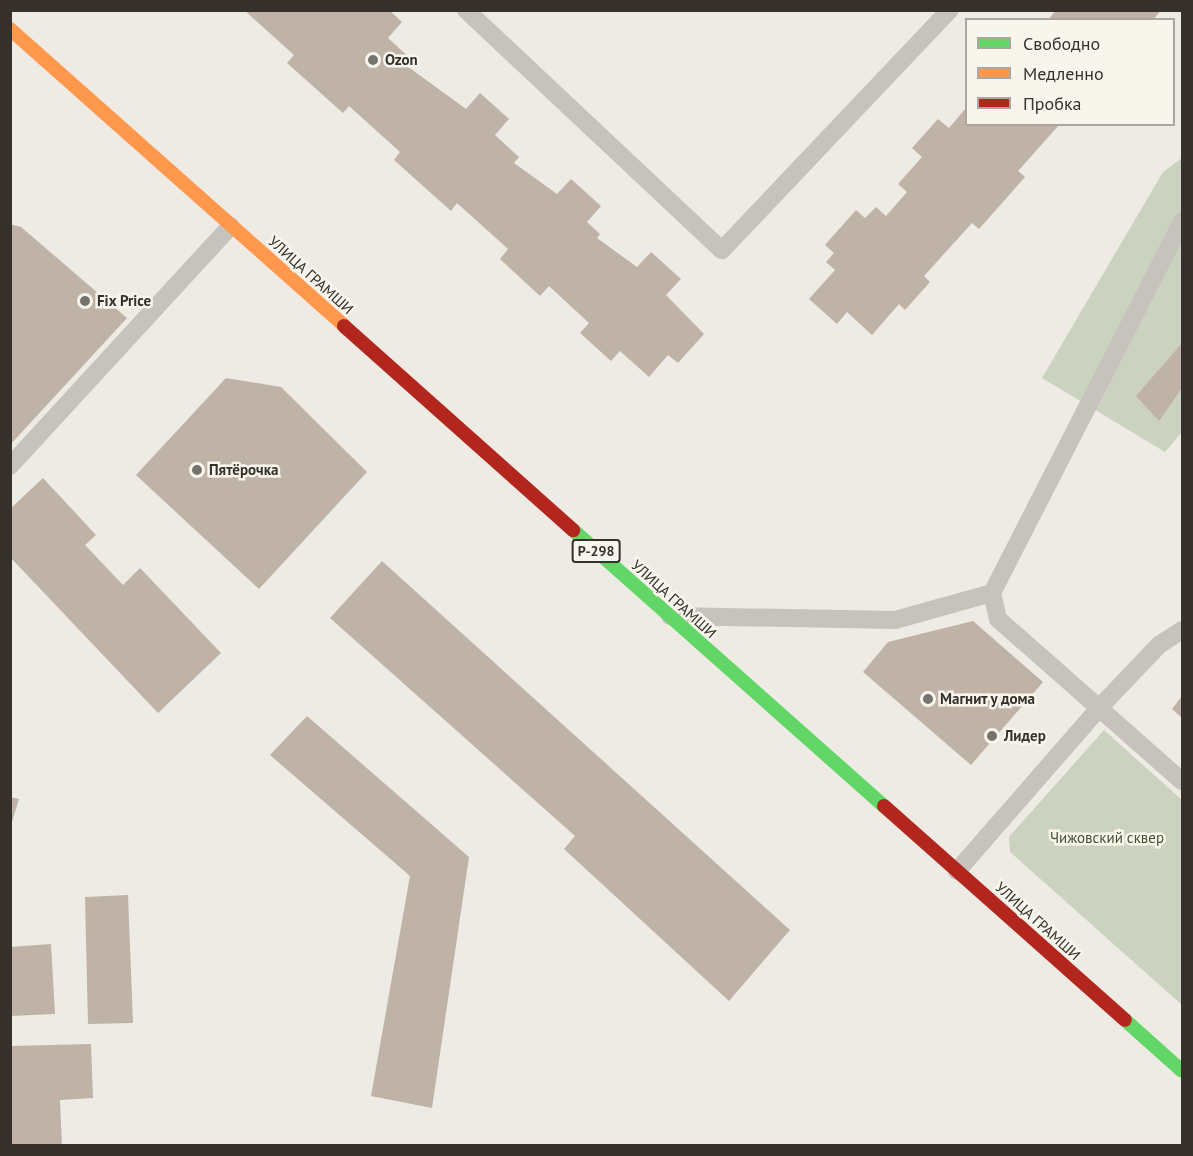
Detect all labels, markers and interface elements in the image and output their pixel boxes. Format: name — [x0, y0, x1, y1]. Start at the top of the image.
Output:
legend — [965, 18, 1175, 126]
text: Свободно — [1023, 32, 1100, 55]
place label: Ozon — [385, 51, 418, 69]
marker: Ozon — [366, 53, 380, 67]
text: Медленно — [1023, 62, 1104, 85]
text: Пробка — [1023, 92, 1081, 115]
street label: УЛИЦА ГРАМШИ — [265, 232, 357, 318]
place label: Fix Price — [97, 292, 152, 310]
marker: Fix Price — [78, 294, 92, 308]
place label: Пятёрочка — [209, 461, 278, 479]
marker: Пятёрочка — [190, 463, 204, 477]
road number: Р-298 — [570, 540, 622, 562]
street label: УЛИЦА ГРАМШИ — [628, 556, 720, 642]
place label: Магнит у дома — [940, 690, 1036, 708]
marker: Магнит у дома — [921, 692, 935, 706]
place label: Лидер — [1004, 727, 1046, 745]
marker: Лидер — [985, 729, 999, 743]
park label: Чижовский сквер — [1050, 829, 1164, 847]
street label: УЛИЦА ГРАМШИ — [992, 878, 1084, 964]

